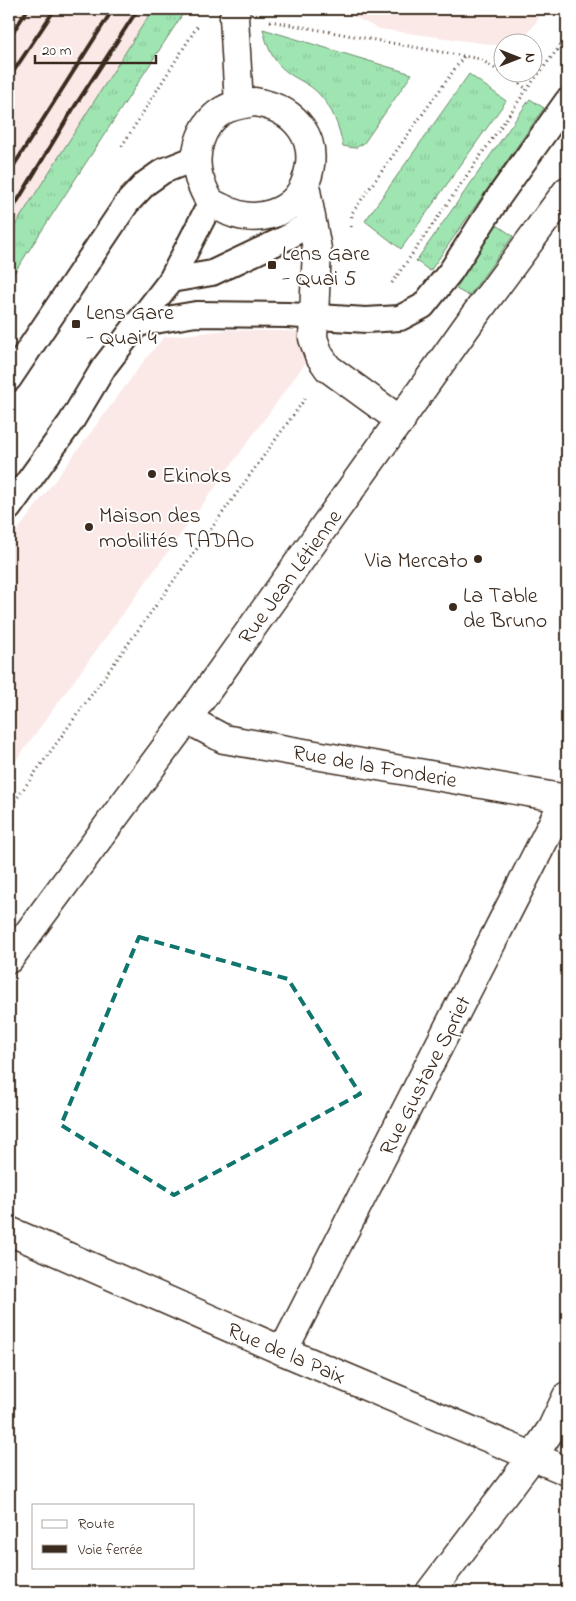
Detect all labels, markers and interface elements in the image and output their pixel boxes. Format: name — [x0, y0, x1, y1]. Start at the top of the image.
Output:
scale bar — [35, 32, 156, 64]
north arrow — [494, 32, 544, 82]
text: 20 m — [42, 40, 72, 62]
text: N — [519, 53, 540, 63]
place label: Lens Gare - Quai 5 — [282, 239, 370, 296]
marker: Lens Gare - Quai 5 — [266, 259, 278, 271]
place label: Lens Gare - Quai 4 — [86, 298, 174, 355]
marker: Lens Gare - Quai 4 — [70, 318, 82, 330]
place label: Ekinoks — [162, 461, 231, 493]
marker: Ekinoks — [146, 468, 158, 480]
place label: Maison des mobilités TADAO — [99, 501, 254, 558]
street label: Rue Jean Létienne — [232, 504, 351, 652]
marker: Maison des mobilités TADAO — [83, 521, 95, 533]
place label: Via Mercato — [364, 546, 468, 578]
marker: Via Mercato — [472, 553, 484, 565]
place label: La Table de Bruno — [463, 581, 547, 638]
marker: La Table de Bruno — [447, 601, 459, 613]
street label: Rue de la Fonderie — [290, 738, 459, 798]
street label: Rue Gustave Spriet — [373, 990, 481, 1162]
street label: Rue de la Paix — [222, 1315, 350, 1394]
legend — [32, 1504, 195, 1568]
text: Route — [78, 1513, 115, 1535]
text: Voie ferrée — [77, 1539, 143, 1561]

